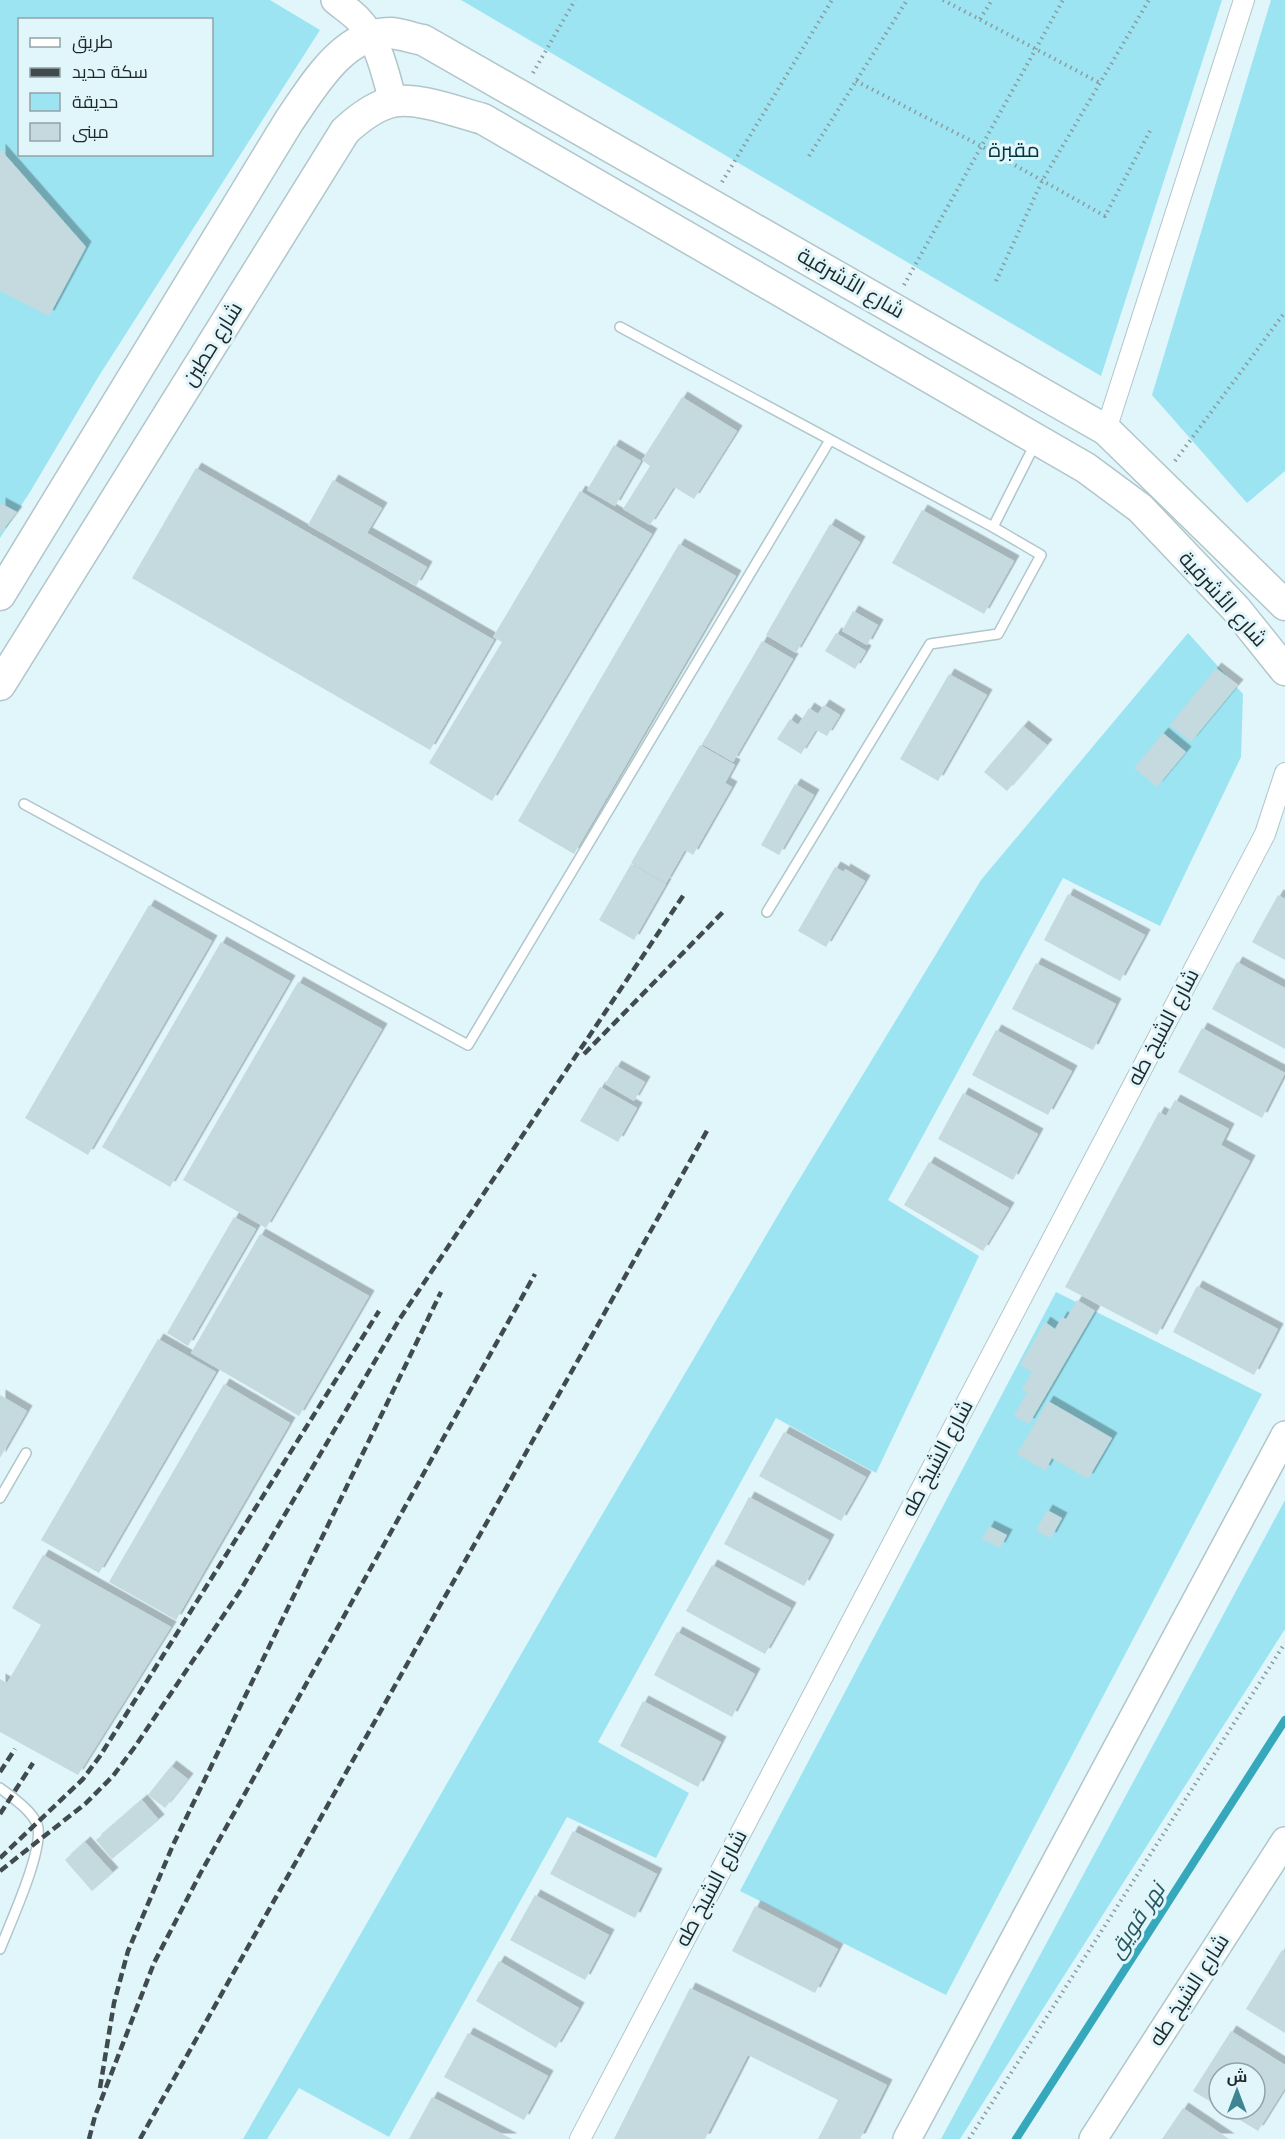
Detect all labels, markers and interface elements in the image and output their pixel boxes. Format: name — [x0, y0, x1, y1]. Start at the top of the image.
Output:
legend — [18, 18, 213, 156]
text: طريق — [72, 30, 113, 54]
text: سكة حديد — [72, 60, 148, 83]
text: حديقة — [72, 90, 118, 113]
text: مبنى — [72, 120, 109, 143]
park label: مقبرة — [988, 136, 1040, 162]
street label: شارع الأشرفية — [792, 241, 910, 325]
street label: شارع حطين — [175, 297, 249, 391]
street label: شارع الأشرفية — [1173, 545, 1273, 653]
street label: شارع الشيخ طه — [1121, 964, 1205, 1090]
street label: شارع الشيخ طه — [895, 1395, 979, 1521]
street label: شارع الشيخ طه — [669, 1825, 753, 1951]
water label: نهر قويق — [1101, 1875, 1172, 1963]
street label: شارع الشيخ طه — [1142, 1929, 1236, 2051]
north arrow — [1207, 2061, 1267, 2121]
text: ش — [1227, 2066, 1247, 2086]

